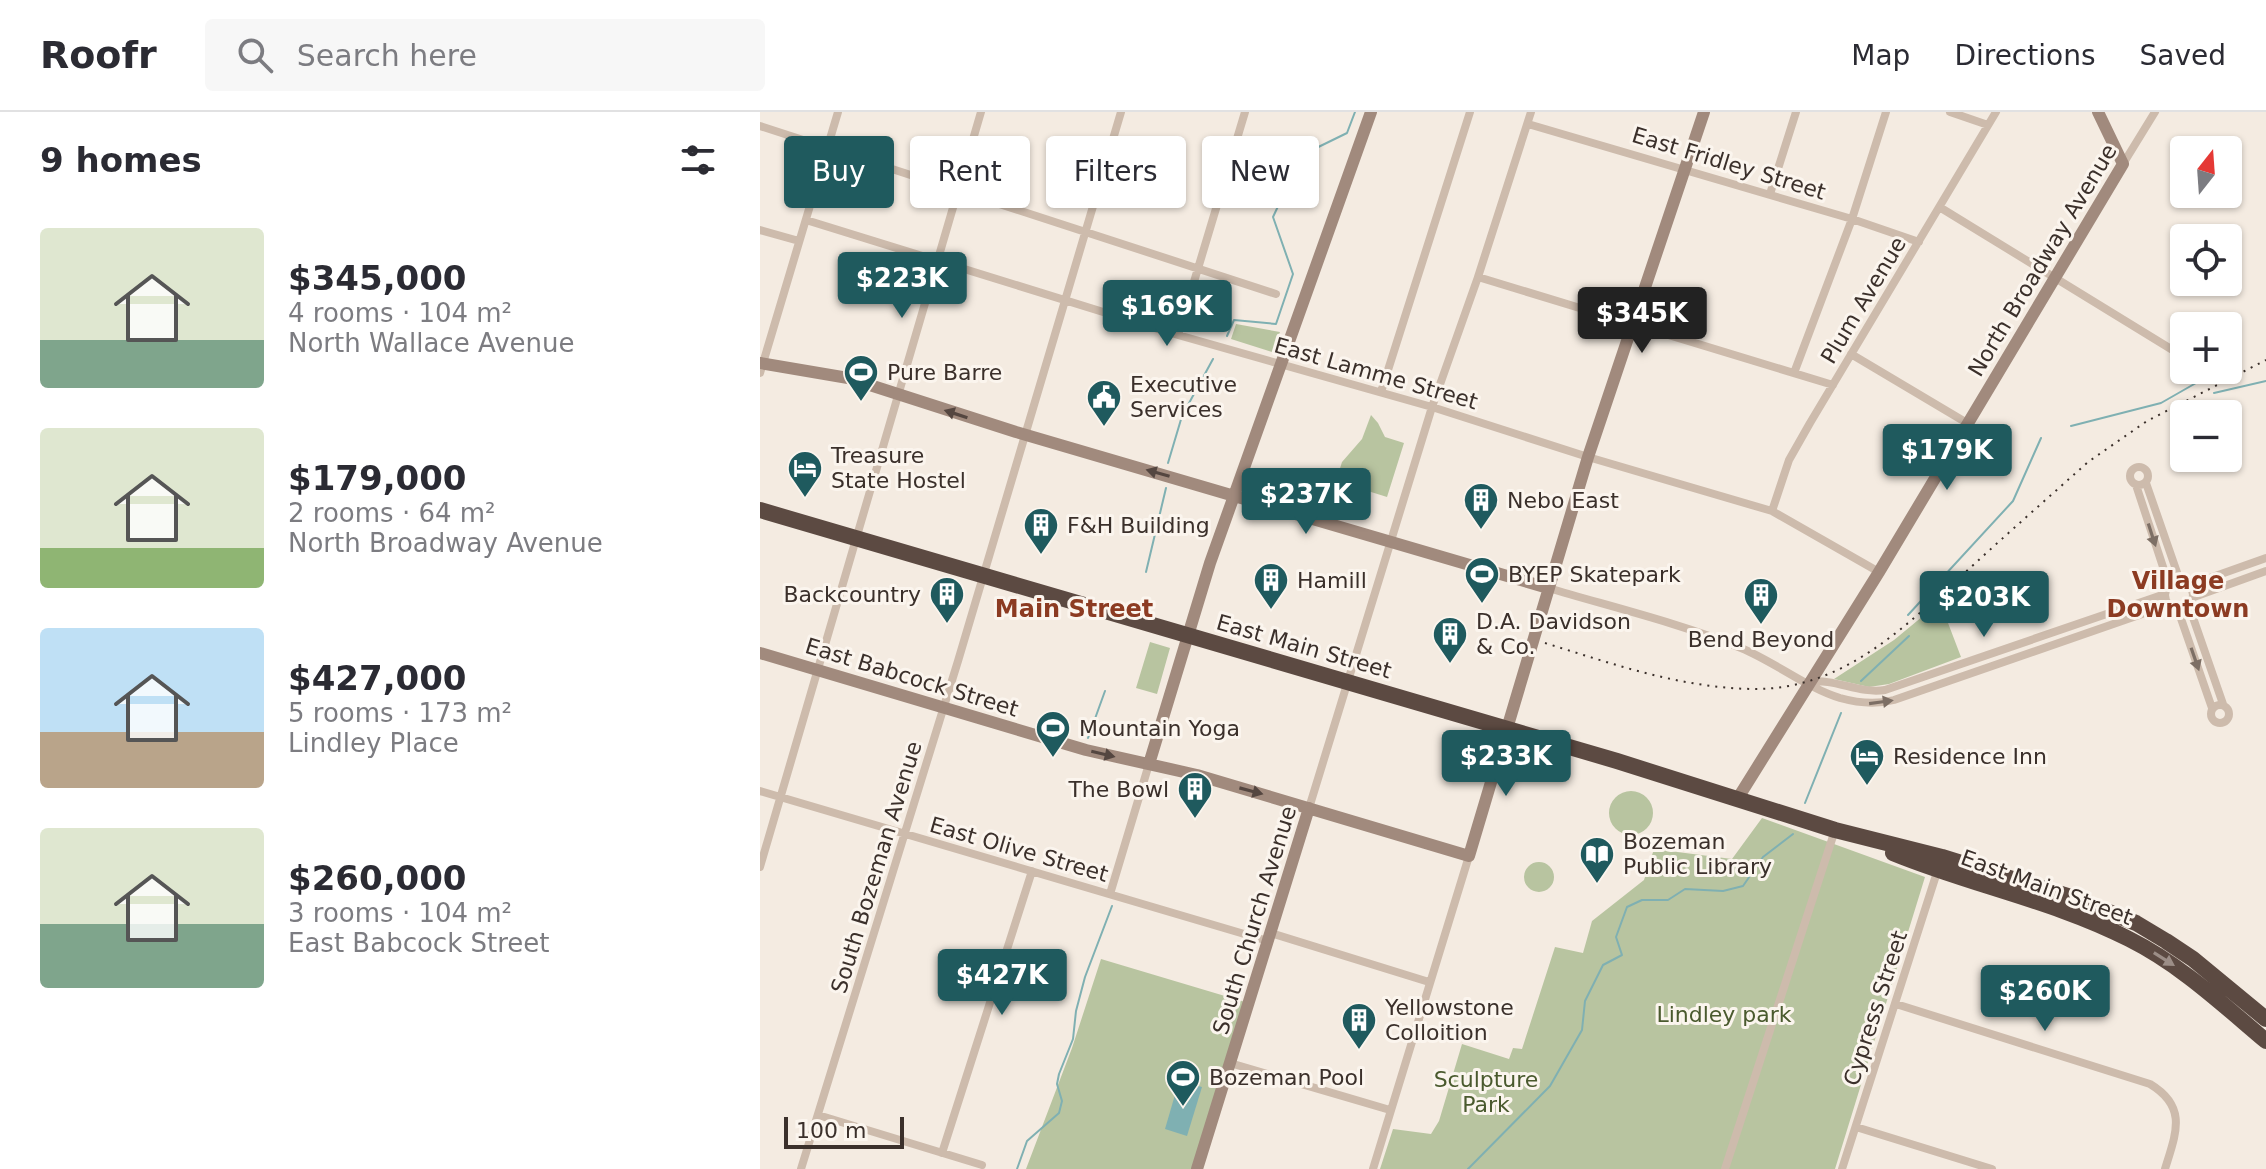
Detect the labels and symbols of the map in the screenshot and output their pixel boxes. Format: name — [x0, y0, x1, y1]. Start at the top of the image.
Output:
street label: East Fridley Street — [1629, 122, 1829, 205]
north arrow — [2170, 136, 2242, 208]
street label: North Broadway Avenue — [1963, 140, 2122, 381]
street label: Plum Avenue — [1816, 232, 1911, 368]
pin: $223K — [846, 252, 958, 320]
pin: $169K — [1111, 280, 1223, 348]
pin: $345K — [1586, 287, 1698, 355]
street label: East Lamme Street — [1271, 332, 1481, 415]
sports icon: Pure Barre — [842, 353, 880, 403]
place label: Pure Barre — [887, 360, 1002, 385]
place label: Executive Services — [1130, 372, 1237, 422]
public building icon: Executive Services — [1085, 378, 1123, 428]
one-way arrow — [944, 407, 968, 420]
pin: $179K — [1891, 424, 2003, 492]
place label: Treasure State Hostel — [830, 443, 966, 493]
hotel icon: Treasure State Hostel — [786, 449, 824, 499]
one-way arrow — [1146, 467, 1171, 479]
pin: $237K — [1250, 468, 1362, 536]
building icon: Nebo East — [1462, 481, 1500, 531]
place label: Nebo East — [1507, 488, 1619, 513]
building icon: F&H Building — [1022, 506, 1060, 556]
place label: F&H Building — [1067, 513, 1210, 538]
one-way arrow — [2147, 524, 2159, 548]
sports icon: BYEP Skatepark — [1463, 555, 1501, 605]
building icon: Hamill — [1252, 561, 1290, 611]
place label: BYEP Skatepark — [1508, 562, 1681, 587]
district label: Village Downtown — [2107, 567, 2249, 623]
place label: Hamill — [1297, 568, 1367, 593]
pin: $203K — [1928, 571, 2040, 639]
building icon: Backcountry — [928, 575, 966, 625]
building icon: Bend Beyond — [1742, 576, 1780, 626]
place label: Backcountry — [783, 582, 921, 607]
district label: Main Street — [995, 595, 1153, 623]
place label: D.A. Davidson & Co. — [1476, 609, 1631, 659]
street label: East Main Street — [1214, 610, 1395, 684]
building icon: D.A. Davidson & Co. — [1431, 615, 1469, 665]
place label: Bend Beyond — [1688, 627, 1834, 652]
street label: East Babcock Street — [802, 633, 1022, 722]
one-way arrow — [2189, 647, 2201, 671]
one-way arrow — [1869, 695, 1894, 708]
sports icon: Mountain Yoga — [1034, 709, 1072, 759]
place label: Mountain Yoga — [1079, 716, 1240, 741]
pin: $233K — [1450, 730, 1562, 798]
hotel icon: Residence Inn — [1848, 737, 1886, 787]
street label: South Bozeman Avenue — [826, 738, 927, 996]
place label: Residence Inn — [1893, 744, 2047, 769]
one-way arrow — [1091, 748, 1116, 760]
building icon: The Bowl — [1176, 770, 1214, 820]
place label: The Bowl — [1067, 777, 1169, 802]
one-way arrow — [1240, 785, 1264, 798]
street label: South Church Avenue — [1208, 803, 1301, 1037]
street label: East Olive Street — [927, 812, 1111, 887]
place label: Bozeman Public Library — [1623, 829, 1772, 879]
library icon: Bozeman Public Library — [1578, 835, 1616, 885]
street label: East Main Street — [1958, 845, 2136, 930]
street label: Cypress Street — [1839, 927, 1912, 1089]
pin: $427K — [946, 949, 1058, 1017]
one-way arrow — [2153, 951, 2175, 965]
pin: $260K — [1989, 965, 2101, 1033]
place label: Yellowstone Colloition — [1384, 995, 1514, 1045]
building icon: Yellowstone Colloition — [1340, 1001, 1378, 1051]
park label: Lindley park — [1656, 1002, 1792, 1027]
sports icon: Bozeman Pool — [1164, 1058, 1202, 1108]
place label: Bozeman Pool — [1209, 1065, 1364, 1090]
park label: Sculpture Park — [1434, 1067, 1538, 1117]
scale bar — [784, 1113, 904, 1149]

